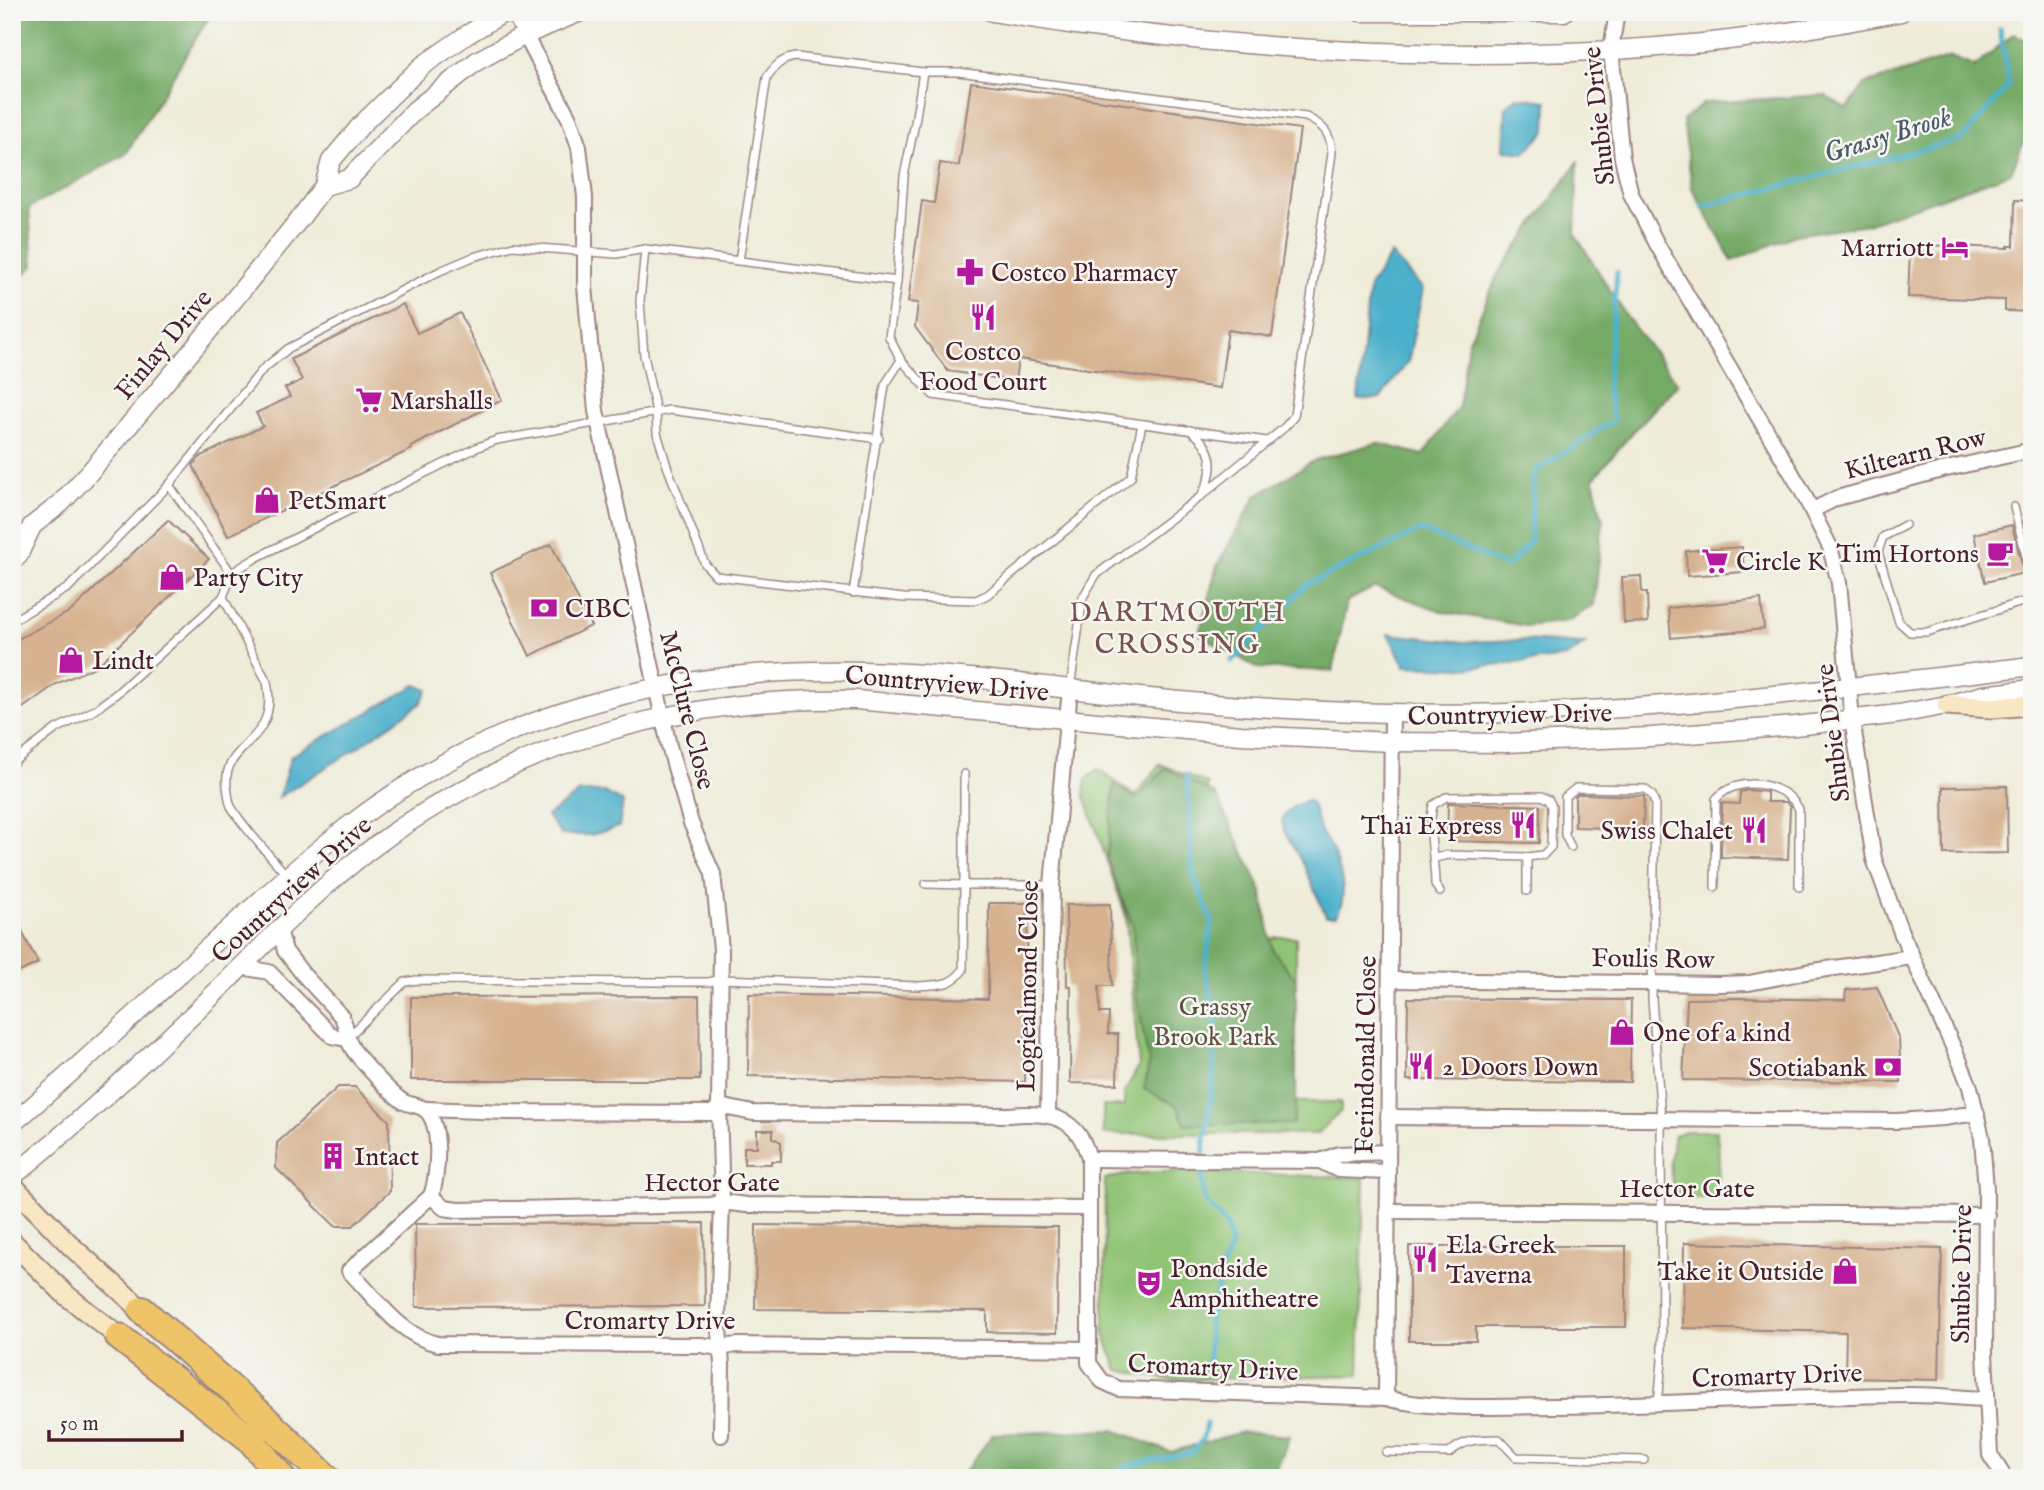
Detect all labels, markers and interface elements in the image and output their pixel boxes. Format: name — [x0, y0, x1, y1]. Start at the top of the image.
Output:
street label: Shubie Drive — [1576, 45, 1623, 187]
water label: Grassy Brook — [1820, 100, 1956, 172]
place label: Marriott — [1841, 232, 1934, 265]
hotel icon: Marriott — [1940, 232, 1970, 262]
pharmacy icon: Costco Pharmacy — [955, 257, 985, 287]
place label: Costco Pharmacy — [991, 257, 1178, 290]
street label: Finlay Drive — [108, 283, 220, 407]
restaurant icon: Costco Food Court — [968, 302, 998, 332]
place label: Costco Food Court — [919, 336, 1047, 399]
supermarket icon: Marshalls — [354, 385, 384, 415]
place label: Marshalls — [390, 385, 493, 418]
street label: Kiltearn Row — [1841, 421, 1990, 488]
shop icon: PetSmart — [252, 485, 282, 515]
place label: PetSmart — [288, 485, 387, 518]
place label: Tim Hortons — [1836, 538, 1979, 571]
cafe icon: Tim Hortons — [1985, 538, 2015, 568]
supermarket icon: Circle K — [1700, 546, 1730, 576]
place label: Circle K — [1736, 546, 1827, 579]
shop icon: Party City — [157, 562, 187, 592]
place label: Party City — [193, 562, 303, 595]
bank icon: CIBC — [529, 593, 559, 623]
place label: CIBC — [565, 593, 631, 626]
district label: DARTMOUTH CROSSING — [1069, 596, 1287, 663]
street label: McClure Close — [651, 628, 722, 793]
shop icon: Lindt — [56, 645, 86, 675]
place label: Lindt — [92, 645, 154, 678]
street label: Countryview Drive — [843, 659, 1050, 710]
street label: Shubie Drive — [1809, 662, 1858, 804]
street label: Countryview Drive — [1407, 697, 1613, 734]
street label: Countryview Drive — [205, 809, 379, 971]
place label: Thaï Express — [1361, 810, 1502, 843]
restaurant icon: Thaï Express — [1508, 810, 1538, 840]
place label: Swiss Chalet — [1601, 815, 1733, 848]
restaurant icon: Swiss Chalet — [1739, 815, 1769, 845]
street label: Logiealmond Close — [1010, 880, 1047, 1092]
street label: Foulis Row — [1591, 942, 1716, 977]
street label: Ferindonald Close — [1348, 955, 1385, 1155]
park label: Grassy Brook Park — [1153, 991, 1278, 1054]
shop icon: One of a kind — [1607, 1017, 1637, 1047]
place label: One of a kind — [1643, 1017, 1791, 1050]
restaurant icon: 2 Doors Down — [1406, 1051, 1436, 1081]
place label: 2 Doors Down — [1442, 1051, 1599, 1084]
place label: Scotiabank — [1748, 1052, 1868, 1085]
bank icon: Scotiabank — [1873, 1052, 1903, 1082]
building icon: Intact — [318, 1141, 348, 1171]
place label: Intact — [354, 1141, 419, 1174]
street label: Hector Gate — [644, 1167, 780, 1200]
street label: Hector Gate — [1619, 1173, 1755, 1206]
street label: Shubie Drive — [1945, 1204, 1980, 1344]
place label: Ela Greek Taverna — [1446, 1229, 1557, 1292]
restaurant icon: Ela Greek Taverna — [1410, 1244, 1440, 1274]
place label: Pondside Amphitheatre — [1169, 1253, 1319, 1316]
place label: Take it Outside — [1657, 1256, 1824, 1289]
shop icon: Take it Outside — [1830, 1256, 1860, 1286]
theatre icon: Pondside Amphitheatre — [1134, 1268, 1164, 1298]
street label: Cromarty Drive — [565, 1305, 735, 1338]
street label: Cromarty Drive — [1127, 1348, 1299, 1389]
street label: Cromarty Drive — [1691, 1357, 1863, 1396]
scale bar — [49, 1399, 182, 1443]
text: 50 m — [60, 1411, 99, 1438]

